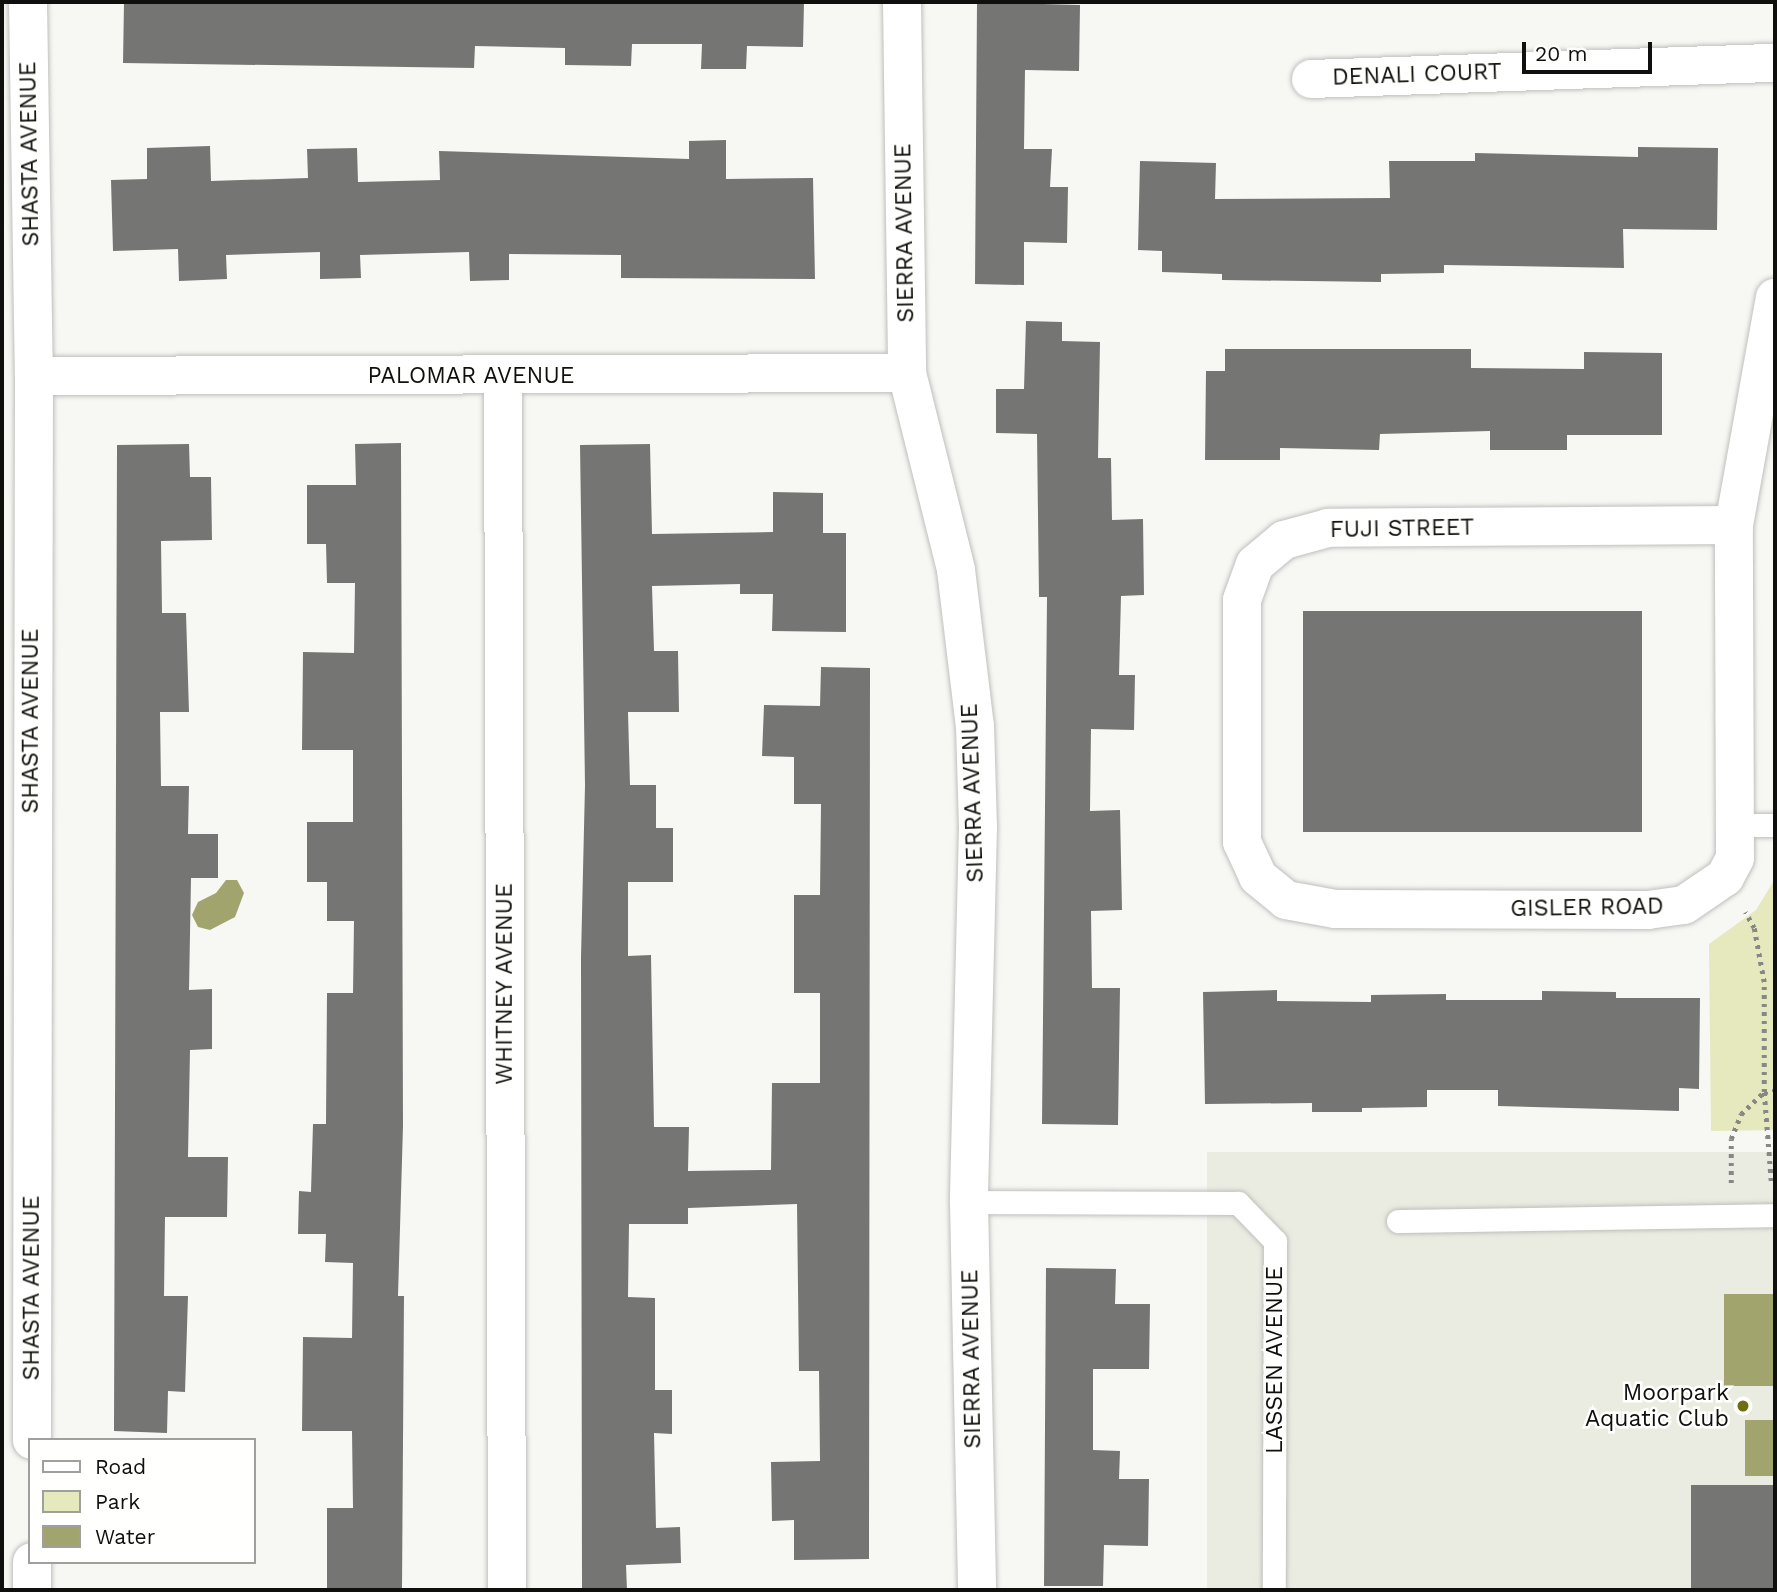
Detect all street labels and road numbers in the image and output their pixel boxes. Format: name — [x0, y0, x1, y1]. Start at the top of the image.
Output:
street label: DENALI COURT — [1332, 58, 1502, 92]
street label: SHASTA AVENUE — [15, 60, 45, 248]
street label: SIERRA AVENUE — [890, 142, 920, 324]
street label: PALOMAR AVENUE — [367, 362, 575, 390]
street label: FUJI STREET — [1330, 514, 1474, 544]
street label: SHASTA AVENUE — [17, 628, 45, 814]
street label: SIERRA AVENUE — [956, 702, 990, 884]
street label: WHITNEY AVENUE — [491, 882, 519, 1086]
street label: GISLER ROAD — [1510, 893, 1664, 923]
street label: SHASTA AVENUE — [18, 1195, 46, 1381]
street label: LASSEN AVENUE — [1261, 1266, 1289, 1454]
street label: SIERRA AVENUE — [957, 1268, 987, 1450]

